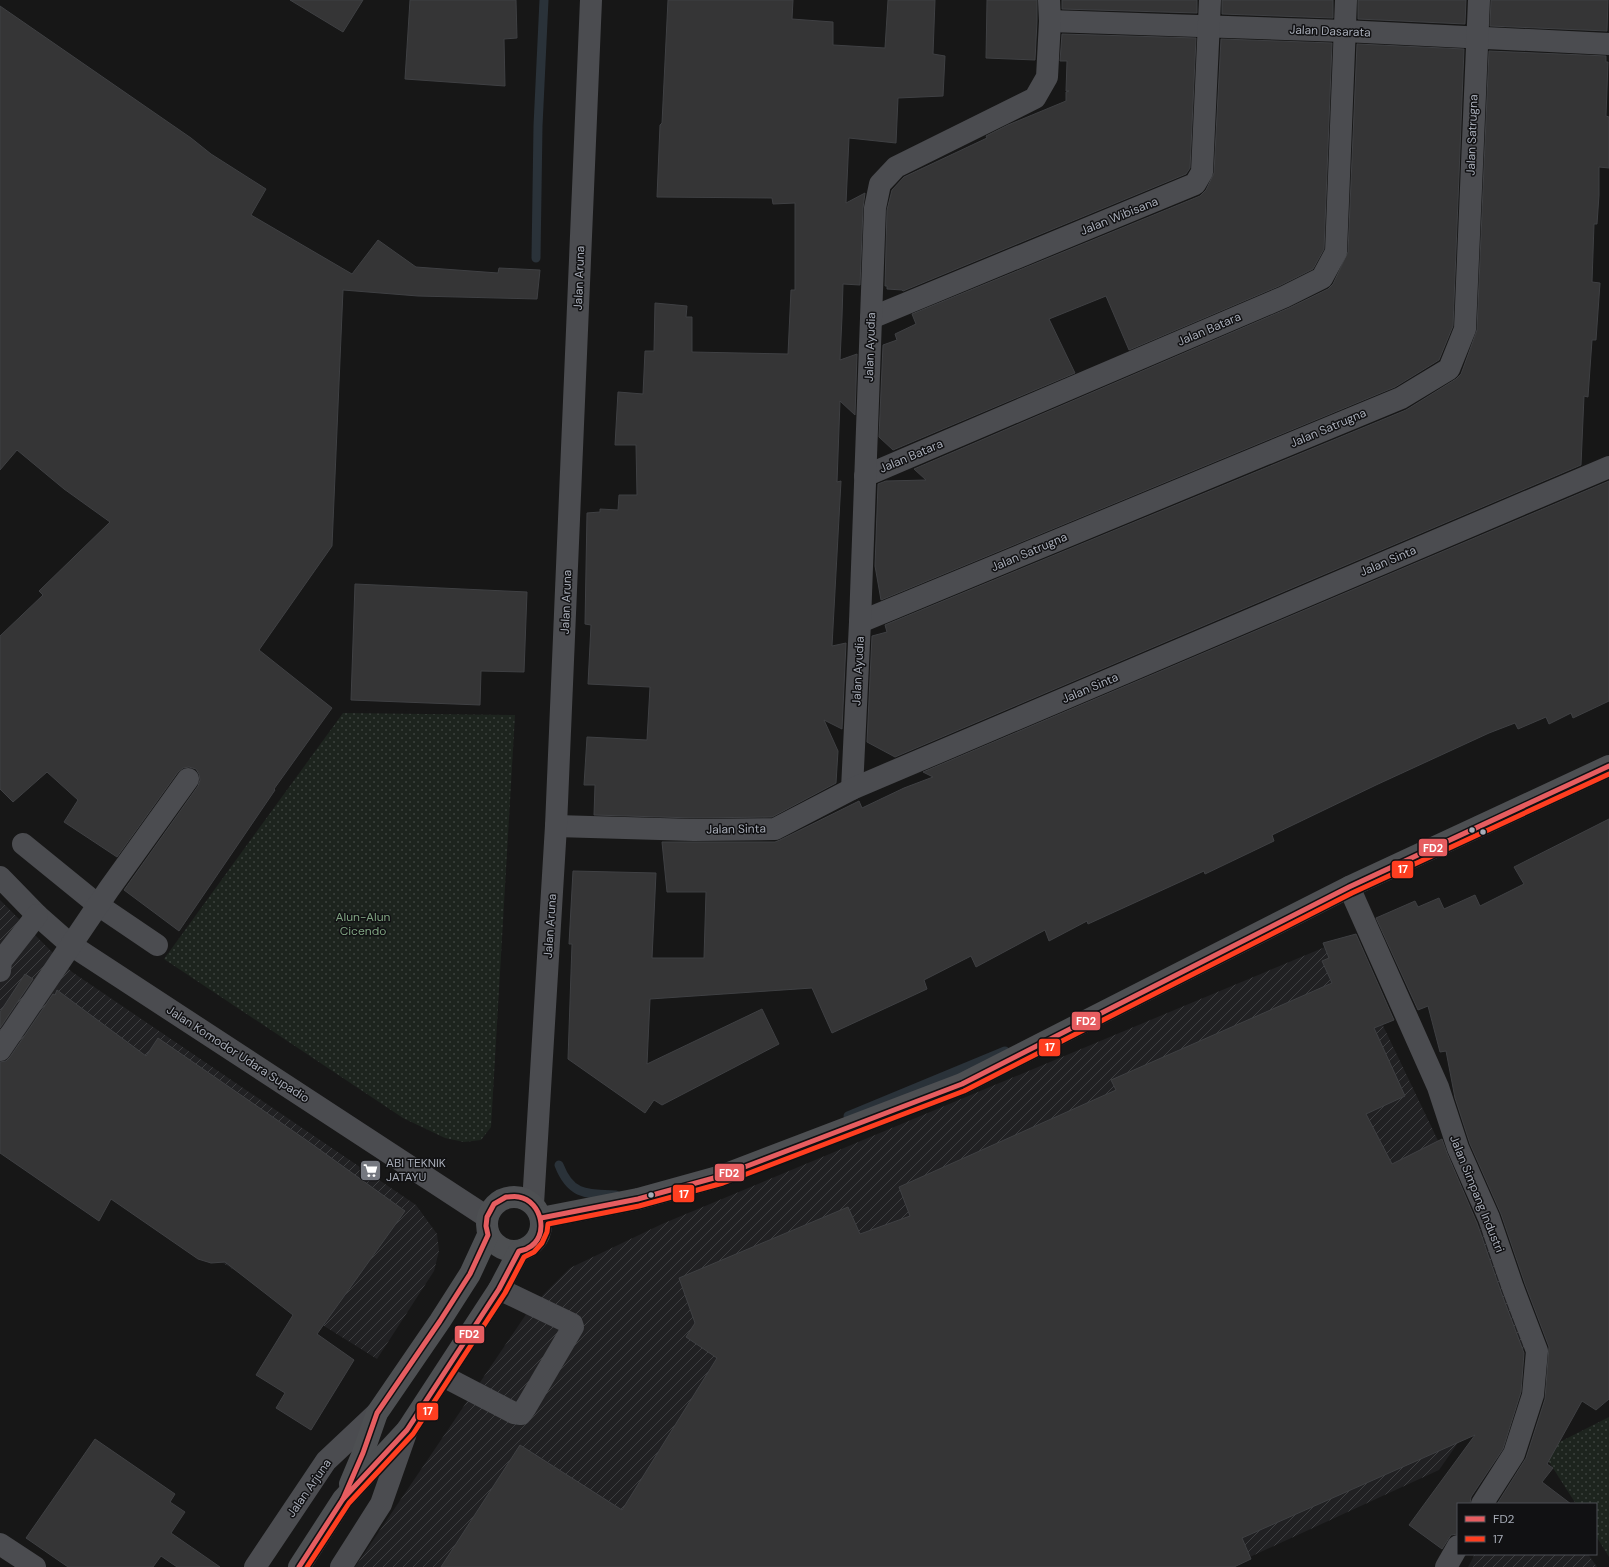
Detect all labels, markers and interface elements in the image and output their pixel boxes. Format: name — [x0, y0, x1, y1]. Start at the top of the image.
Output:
street label: Jalan Dasarata — [1289, 22, 1371, 40]
street label: Jalan Satrugna — [1463, 94, 1481, 176]
street label: Jalan Wibisana — [1078, 193, 1160, 239]
street label: Jalan Aruna — [570, 245, 588, 311]
street label: Jalan Batara — [1175, 308, 1243, 350]
street label: Jalan Ayudia — [861, 312, 879, 382]
street label: Jalan Satrugna — [1287, 405, 1369, 451]
street label: Jalan Batara — [877, 435, 945, 477]
street label: Jalan Satrugna — [988, 529, 1070, 575]
street label: Jalan Sinta — [1357, 542, 1419, 580]
street label: Jalan Aruna — [557, 569, 575, 635]
street label: Jalan Ayudia — [848, 636, 868, 706]
street label: Jalan Sinta — [1059, 669, 1121, 707]
street label: Jalan Sinta — [706, 820, 766, 838]
unlabelled marker — [1467, 825, 1477, 835]
unlabelled marker — [1478, 827, 1488, 837]
line badge: FD2 — [1418, 838, 1448, 857]
text: FD2 — [1423, 841, 1443, 855]
line badge: 17 — [1391, 860, 1414, 879]
text: 17 — [1398, 862, 1408, 876]
street label: Jalan Aruna — [540, 893, 560, 959]
park label: Alun-Alun Cicendo — [336, 909, 391, 939]
street label: Jalan Komodor Udara Supadio — [164, 1002, 312, 1106]
line badge: FD2 — [1071, 1011, 1101, 1031]
text: FD2 — [1076, 1014, 1096, 1028]
line badge: 17 — [1038, 1038, 1061, 1057]
text: 17 — [1045, 1040, 1055, 1054]
street label: Jalan Simpang Industri — [1446, 1133, 1508, 1255]
place label: ABI TEKNIK JATAYU — [386, 1155, 446, 1185]
supermarket icon: ABI TEKNIK JATAYU — [357, 1157, 383, 1183]
line badge: FD2 — [714, 1163, 745, 1182]
text: FD2 — [719, 1166, 739, 1180]
line badge: 17 — [672, 1184, 695, 1203]
text: 17 — [679, 1187, 689, 1201]
unlabelled marker — [646, 1190, 656, 1200]
line badge: FD2 — [454, 1325, 485, 1344]
text: FD2 — [459, 1327, 479, 1341]
line badge: 17 — [416, 1402, 439, 1421]
text: 17 — [423, 1404, 433, 1418]
street label: Jalan Arjuna — [283, 1456, 335, 1520]
legend — [1457, 1503, 1597, 1555]
text: FD2 — [1493, 1511, 1514, 1527]
text: 17 — [1493, 1531, 1503, 1547]

